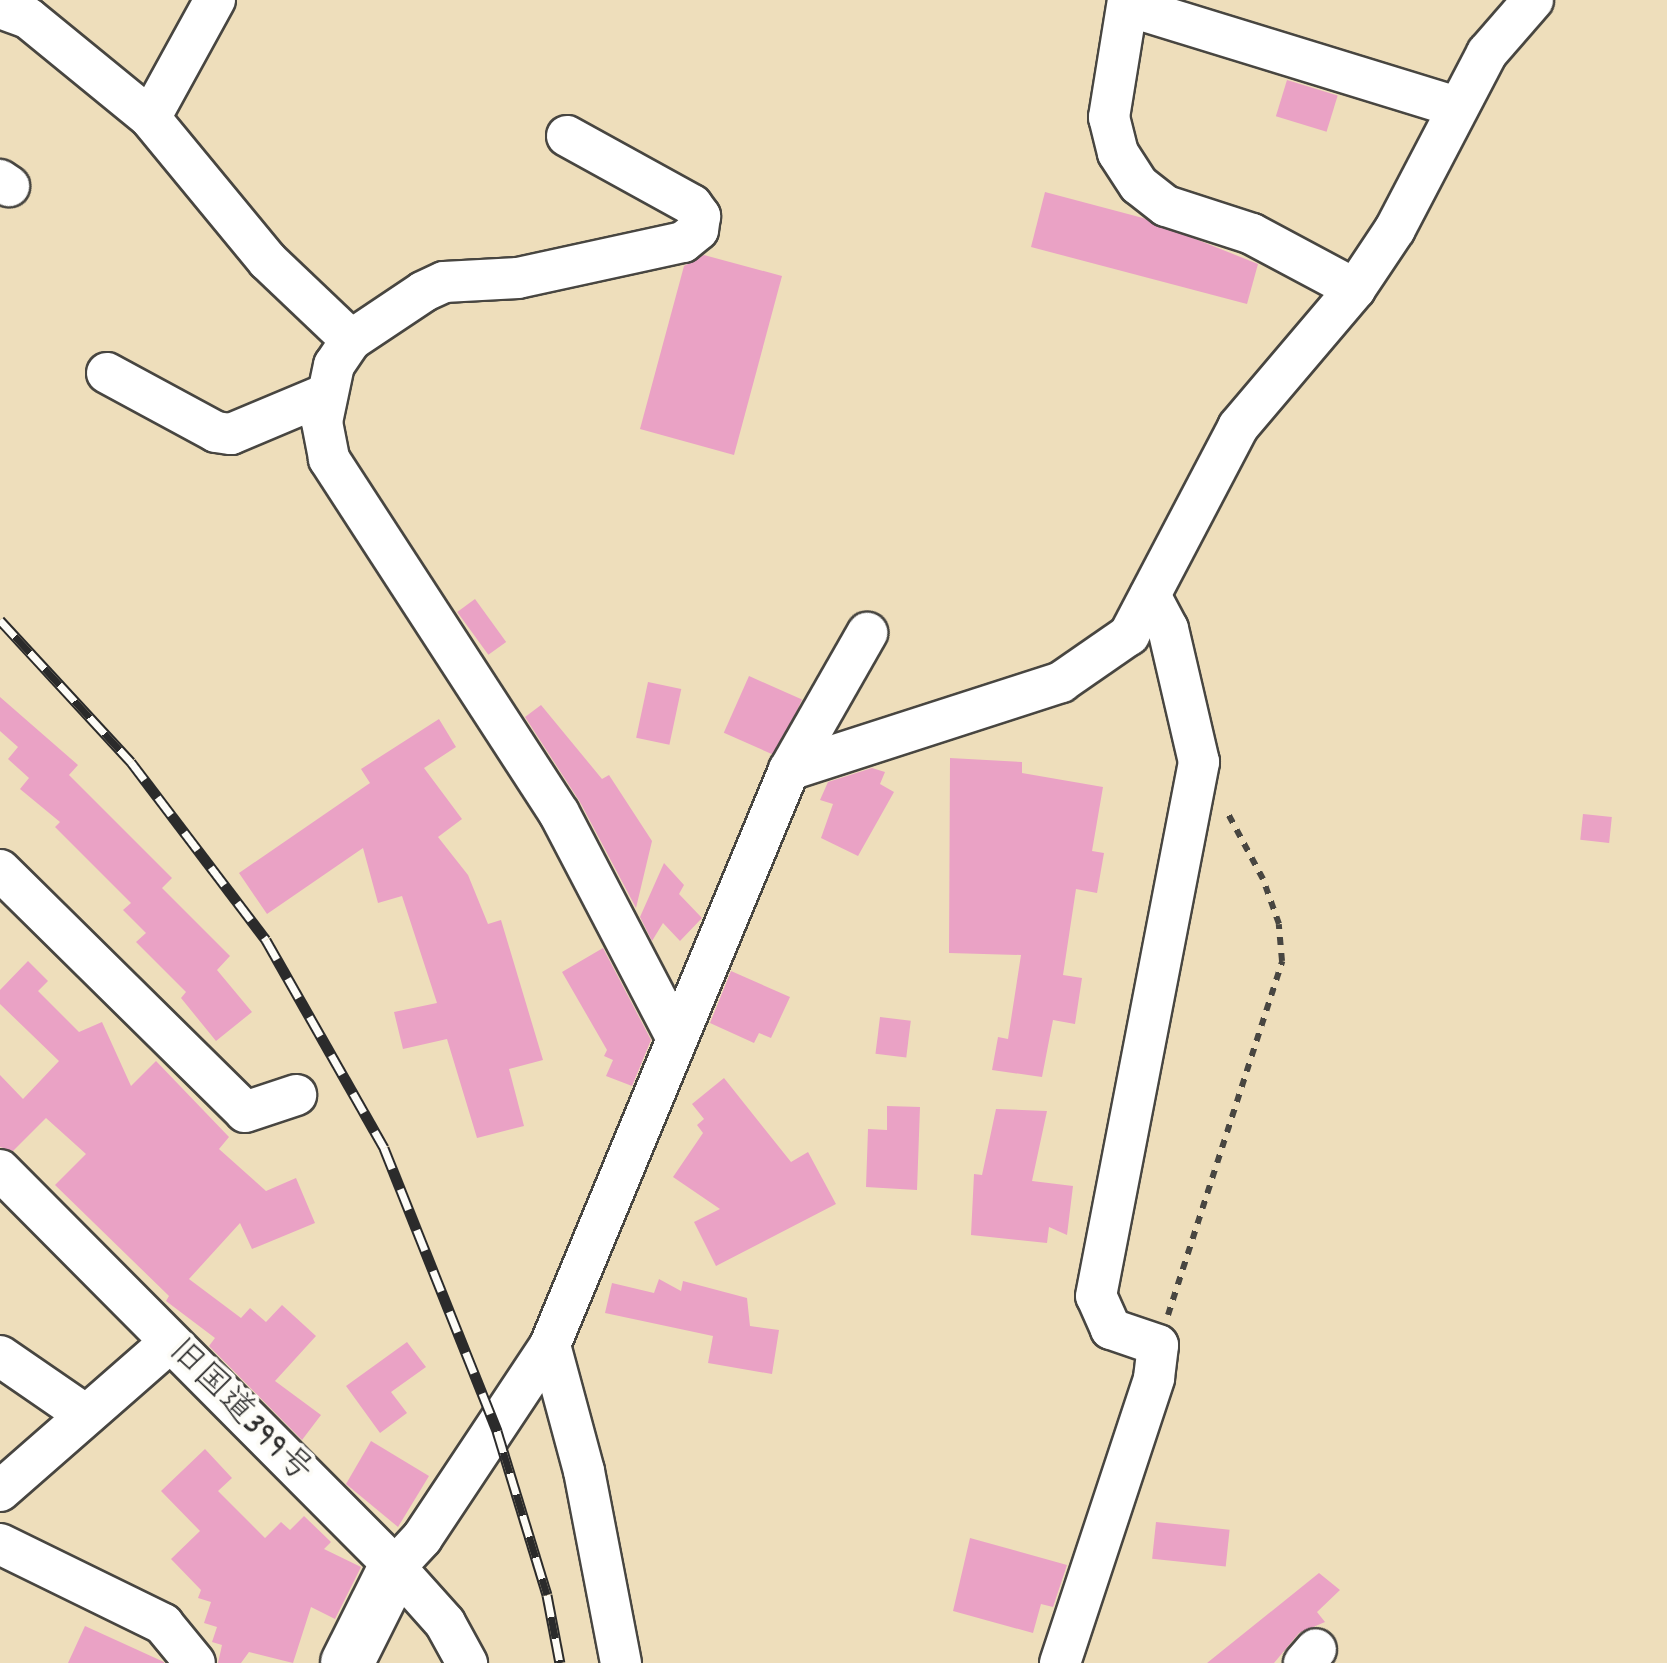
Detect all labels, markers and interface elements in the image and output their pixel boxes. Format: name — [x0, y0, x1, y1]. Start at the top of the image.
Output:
street label: 旧国道399号 — [158, 1331, 320, 1493]

